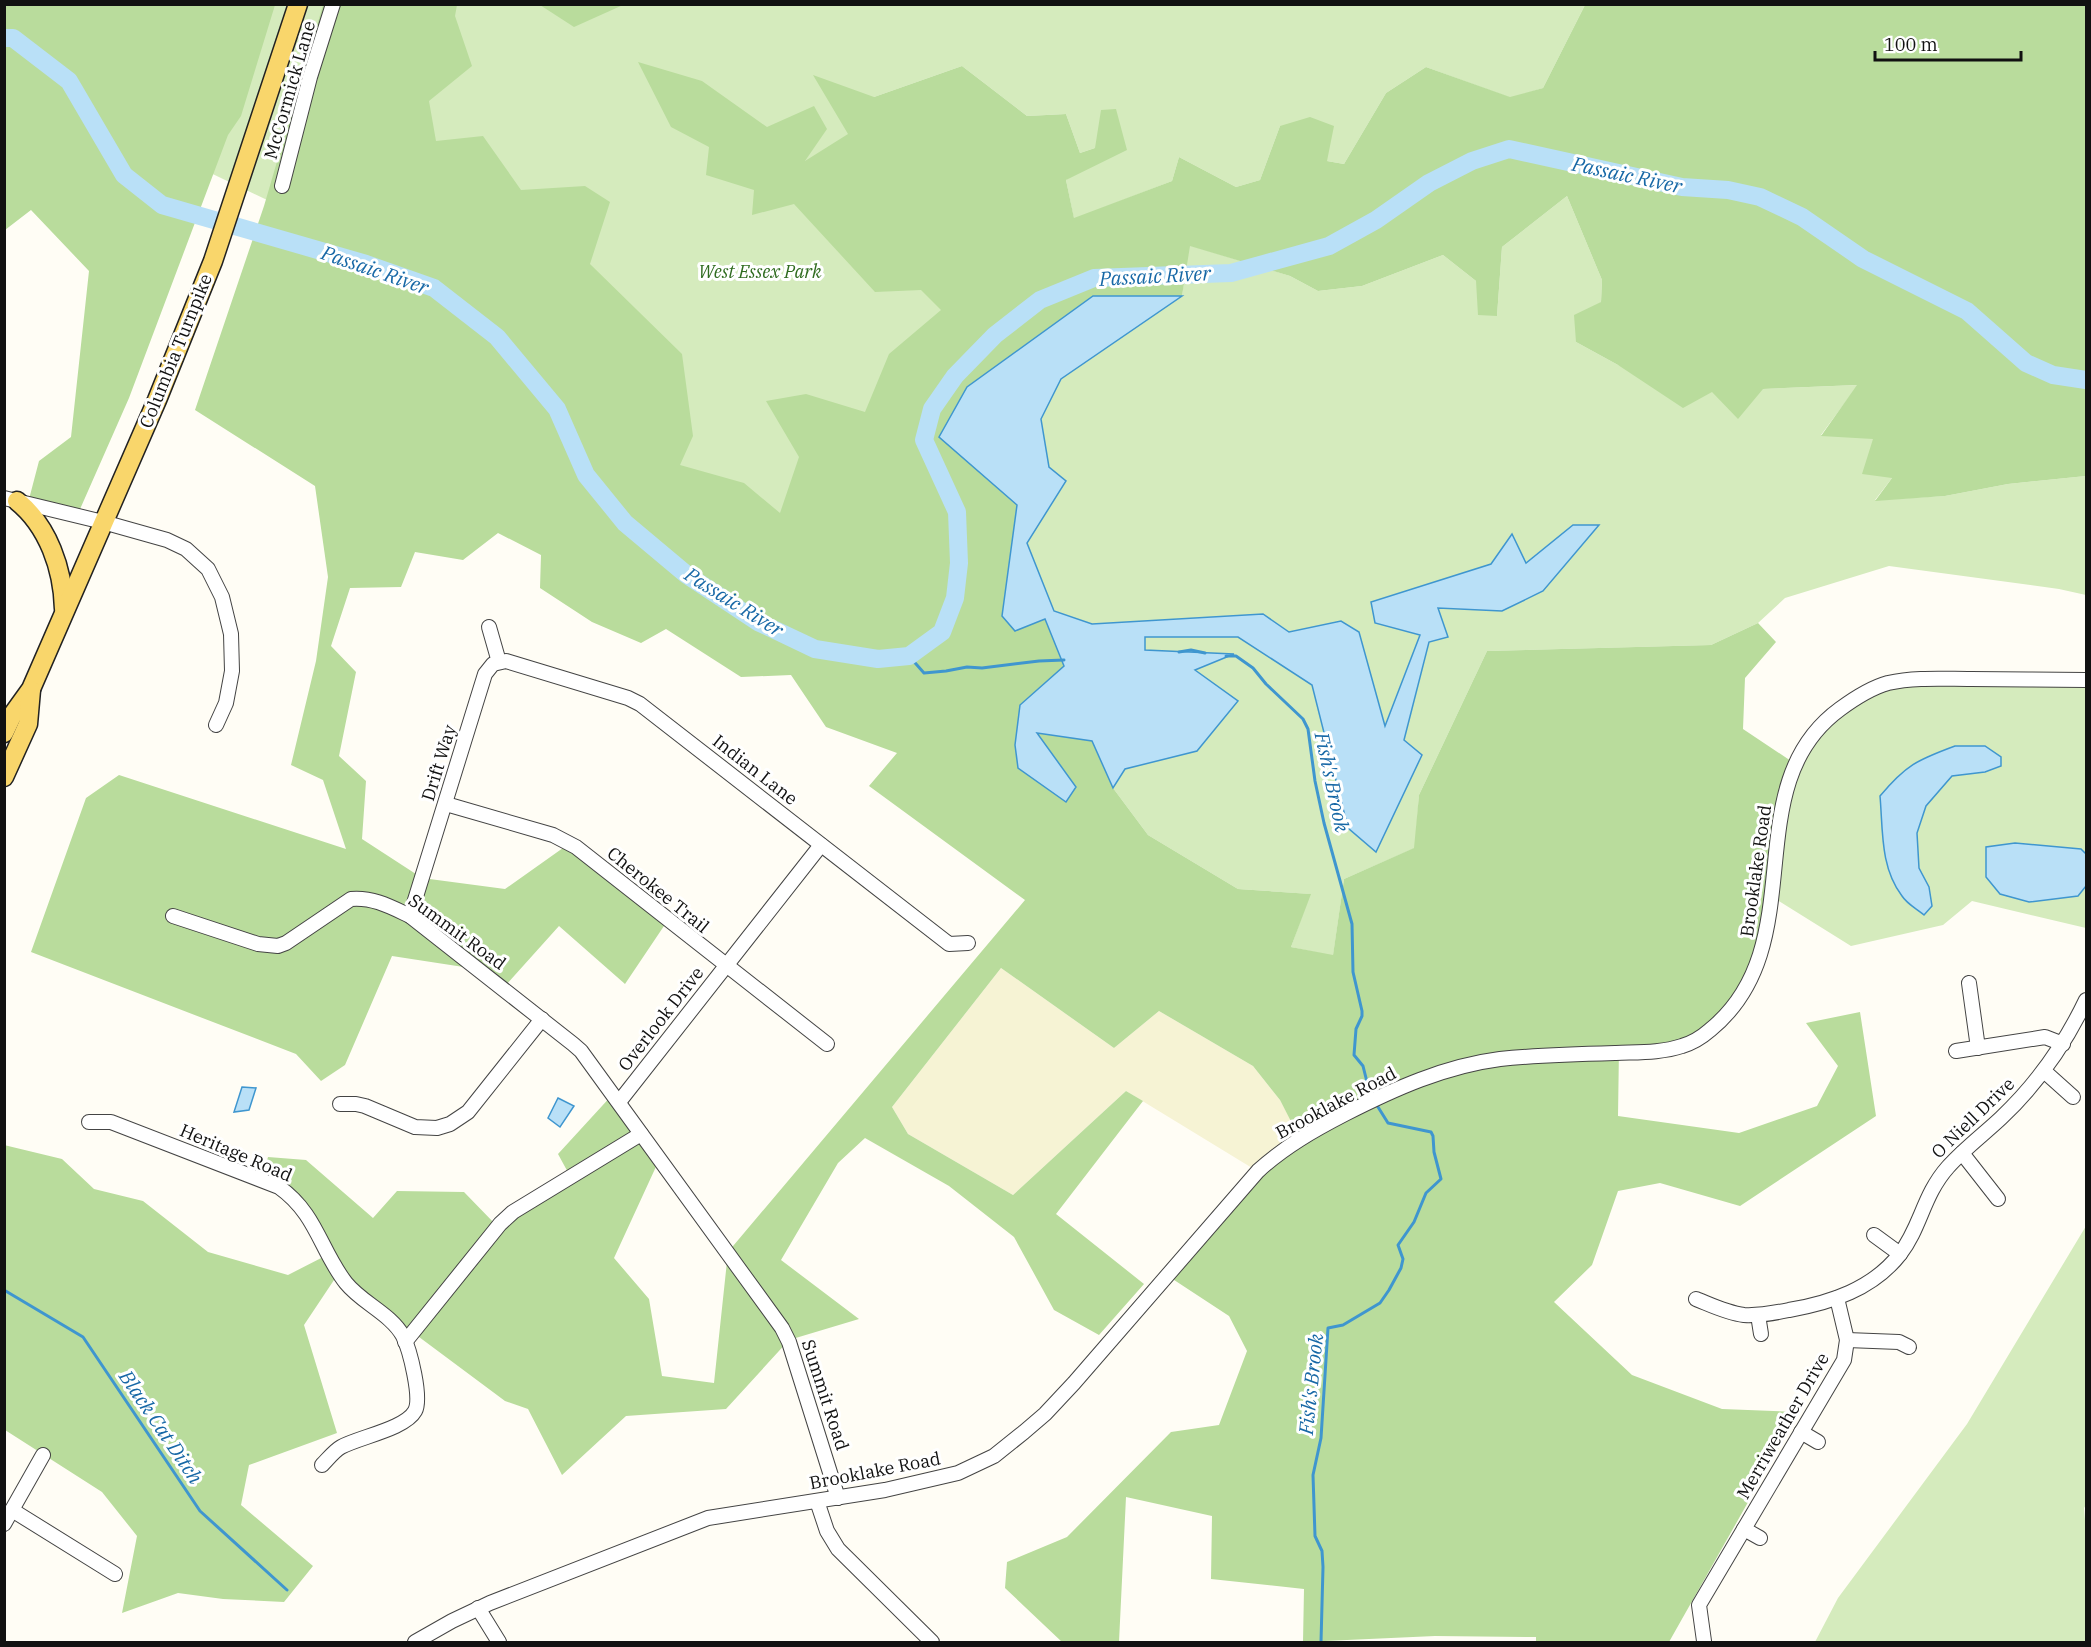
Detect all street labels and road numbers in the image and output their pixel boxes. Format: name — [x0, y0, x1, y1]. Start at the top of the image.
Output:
street label: McCormick Lane — [259, 18, 320, 162]
street label: Columbia Turnpike — [134, 270, 217, 431]
street label: Drift Way — [416, 722, 461, 804]
street label: Indian Lane — [708, 729, 802, 810]
street label: Brooklake Road — [1735, 803, 1776, 939]
street label: Cherokee Trail — [603, 841, 714, 938]
street label: Summit Road — [404, 888, 511, 975]
street label: Overlook Drive — [613, 962, 708, 1075]
street label: Brooklake Road — [1272, 1061, 1400, 1144]
street label: O Niell Drive — [1926, 1072, 2019, 1163]
street label: Heritage Road — [176, 1119, 296, 1187]
street label: Summit Road — [797, 1337, 854, 1453]
street label: Merriweather Drive — [1731, 1348, 1834, 1503]
street label: Brooklake Road — [807, 1446, 943, 1495]

